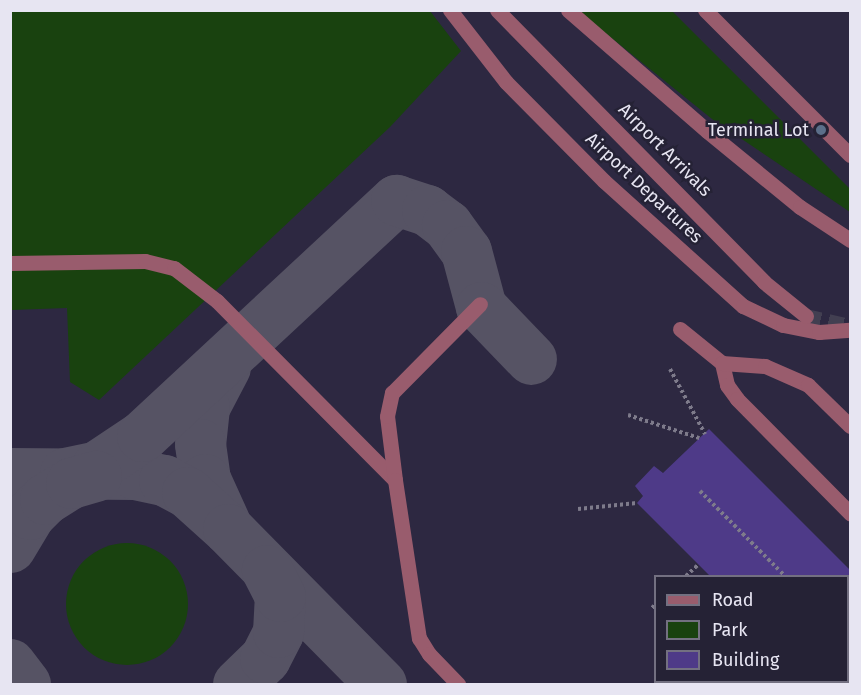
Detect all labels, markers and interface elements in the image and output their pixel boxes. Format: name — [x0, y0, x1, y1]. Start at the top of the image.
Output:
street label: Airport Arrivals — [614, 99, 716, 201]
place label: Terminal Lot — [708, 119, 809, 141]
marker: Terminal Lot — [814, 123, 828, 137]
street label: Airport Departures — [581, 128, 707, 248]
legend — [654, 575, 849, 683]
text: Road — [712, 589, 754, 611]
text: Park — [712, 619, 747, 641]
text: Building — [712, 649, 779, 671]

